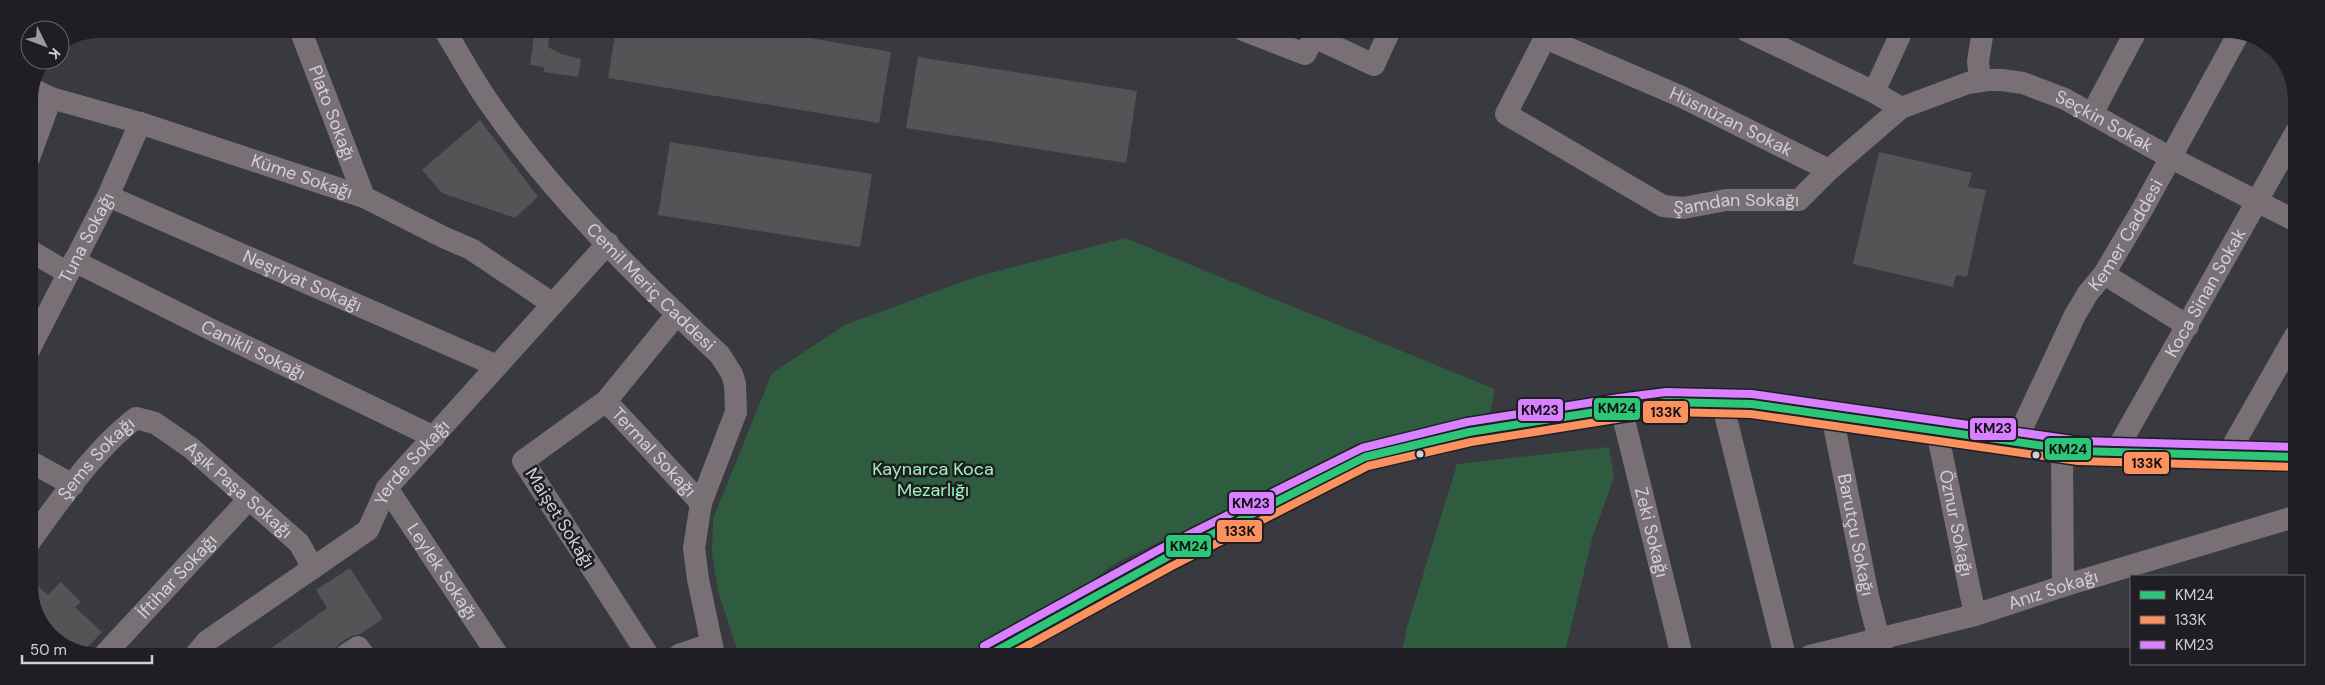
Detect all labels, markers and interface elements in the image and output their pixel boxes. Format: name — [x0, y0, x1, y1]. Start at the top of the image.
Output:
north arrow — [20, 20, 70, 70]
text: K — [45, 44, 64, 63]
street label: Plato Sokağı — [303, 62, 361, 164]
street label: Hüsnüzan Sokak — [1666, 81, 1797, 162]
street label: Seçkin Sokak — [2052, 84, 2157, 158]
street label: Küme Sokağı — [248, 149, 356, 204]
street label: Kemer Caddesi — [2083, 175, 2169, 296]
street label: Şamdan Sokağı — [1672, 187, 1799, 220]
street label: Tuna Sokağı — [53, 189, 120, 287]
street label: Cemil Meriç Caddesi — [581, 218, 721, 357]
street label: Koca Sinan Sokak — [2159, 224, 2251, 362]
street label: Neşriyat Sokağı — [239, 244, 366, 317]
street label: Canikli Sokağı — [197, 314, 310, 385]
line badge: KM24 — [1593, 397, 1641, 421]
line badge: KM23 — [1517, 398, 1564, 422]
text: KM24 — [1598, 399, 1636, 417]
line badge: 133K — [1642, 400, 1689, 424]
text: KM23 — [1521, 401, 1559, 419]
street label: Termal Sokağı — [606, 402, 701, 502]
text: 133K — [1650, 403, 1682, 421]
street label: Şems Sokağı — [52, 412, 140, 505]
street label: Yerde Sokağı — [369, 414, 455, 509]
line badge: KM23 — [1969, 417, 2017, 441]
text: KM23 — [1974, 419, 2012, 437]
street label: Aşık Paşa Sokağı — [179, 436, 298, 544]
line badge: KM24 — [2044, 437, 2092, 461]
text: KM24 — [2049, 440, 2087, 458]
unlabelled marker — [1415, 449, 1425, 459]
unlabelled marker — [2031, 450, 2041, 460]
line badge: 133K — [2123, 451, 2170, 475]
text: 133K — [2131, 454, 2163, 472]
park label: Kaynarca Koca Mezarlığı — [872, 457, 994, 502]
street label: Maişet Sokağı — [520, 463, 600, 573]
street label: Öznur Sokağı — [1933, 468, 1979, 579]
street label: Barutçu Sokağı — [1832, 472, 1880, 598]
street label: Zeki Sokağı — [1629, 485, 1674, 580]
line badge: KM23 — [1228, 491, 1275, 515]
text: KM23 — [1232, 494, 1270, 512]
street label: Leylek Sokağı — [402, 518, 483, 624]
line badge: 133K — [1216, 519, 1263, 543]
text: 133K — [1224, 522, 1256, 540]
street label: İftihar Sokağı — [132, 529, 222, 624]
line badge: KM24 — [1165, 534, 1212, 558]
text: KM24 — [1170, 537, 1208, 555]
street label: Anız Sokağı — [2005, 564, 2101, 615]
legend — [2130, 575, 2305, 665]
text: KM24 — [2175, 585, 2214, 605]
text: 133K — [2175, 610, 2206, 630]
scale bar — [22, 632, 152, 664]
text: KM23 — [2175, 635, 2214, 655]
text: 50 m — [30, 640, 67, 660]

